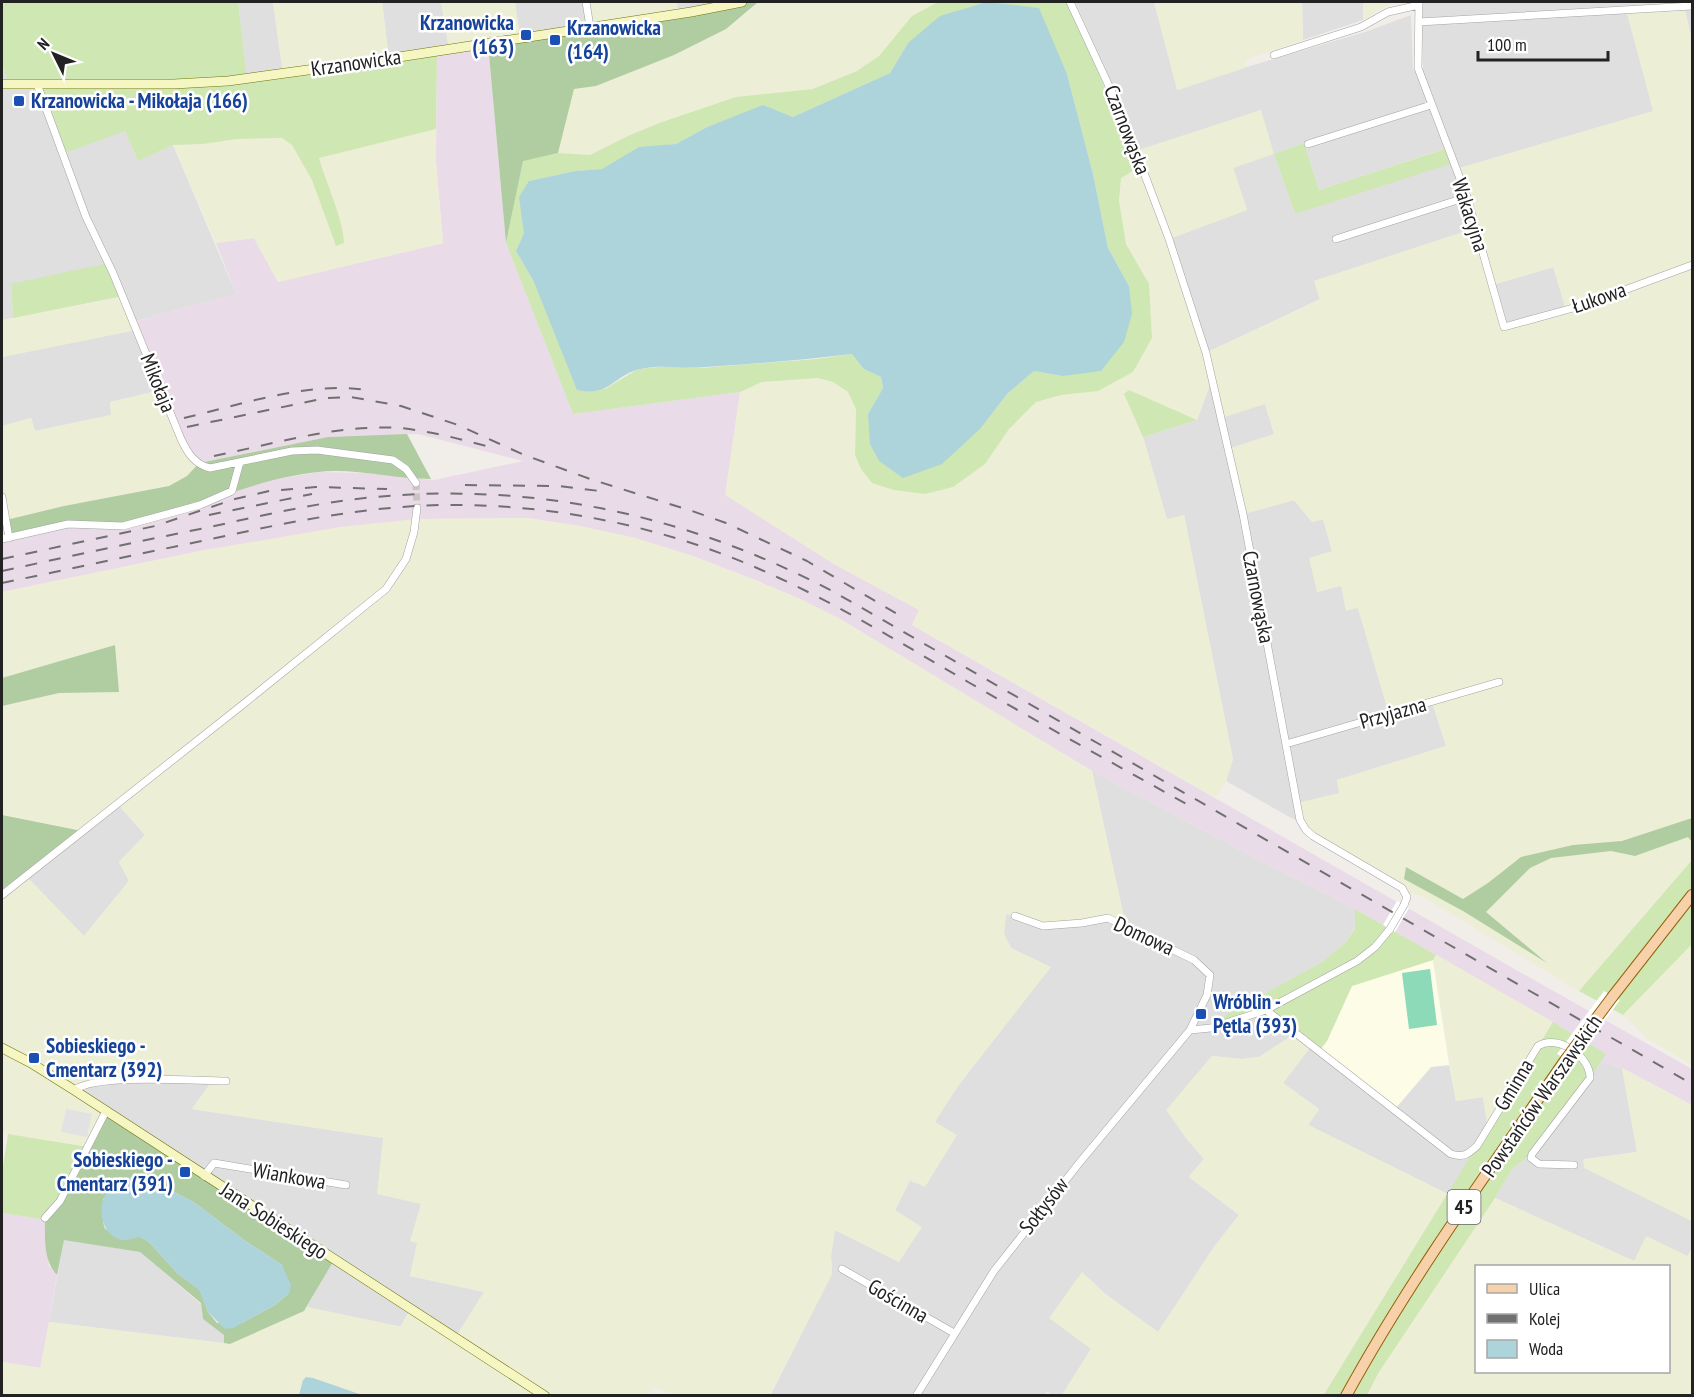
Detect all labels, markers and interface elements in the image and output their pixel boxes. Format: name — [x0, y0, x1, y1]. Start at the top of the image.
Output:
place label: Krzanowicka (163) — [420, 9, 514, 60]
place label: Krzanowicka (164) — [567, 14, 661, 65]
north arrow — [24, 24, 84, 84]
scale bar — [1478, 24, 1608, 62]
marker: Krzanowicka (163) — [519, 28, 533, 42]
marker: Krzanowicka (164) — [548, 33, 562, 47]
text: 100 m — [1487, 33, 1527, 56]
text: N — [33, 34, 53, 54]
street label: Krzanowicka — [309, 43, 403, 82]
street label: Czarnowąska — [1098, 81, 1157, 178]
place label: Krzanowicka - Mikołaja (166) — [31, 87, 248, 114]
marker: Krzanowicka - Mikołaja (166) — [12, 94, 26, 108]
street label: Wakacyjna — [1446, 175, 1495, 255]
street label: Łukowa — [1568, 276, 1629, 319]
street label: Mikołaja — [134, 349, 182, 416]
street label: Czarnowąska — [1236, 548, 1281, 645]
street label: Przyjazna — [1356, 690, 1429, 735]
street label: Domowa — [1110, 910, 1179, 961]
place label: Wróblin - Pętla (393) — [1212, 988, 1297, 1039]
marker: Wróblin - Pętla (393) — [1194, 1007, 1208, 1021]
street label: Powstańców Warszawskich — [1475, 1009, 1608, 1182]
place label: Sobieskiego - Cmentarz (392) — [46, 1032, 162, 1083]
marker: Sobieskiego - Cmentarz (392) — [27, 1051, 41, 1065]
street label: Gminna — [1488, 1054, 1539, 1115]
place label: Sobieskiego - Cmentarz (391) — [57, 1146, 173, 1197]
street label: Wiankowa — [250, 1156, 328, 1195]
marker: Sobieskiego - Cmentarz (391) — [178, 1165, 192, 1179]
street label: Sołtysów — [1013, 1171, 1075, 1240]
street label: Jana Sobieskiego — [215, 1175, 333, 1265]
road number: 45 — [1448, 1190, 1480, 1224]
legend — [1475, 1265, 1670, 1373]
street label: Gościnna — [863, 1273, 933, 1329]
text: Ulica — [1529, 1277, 1560, 1300]
text: Kolej — [1529, 1307, 1560, 1330]
text: Woda — [1529, 1337, 1563, 1360]

